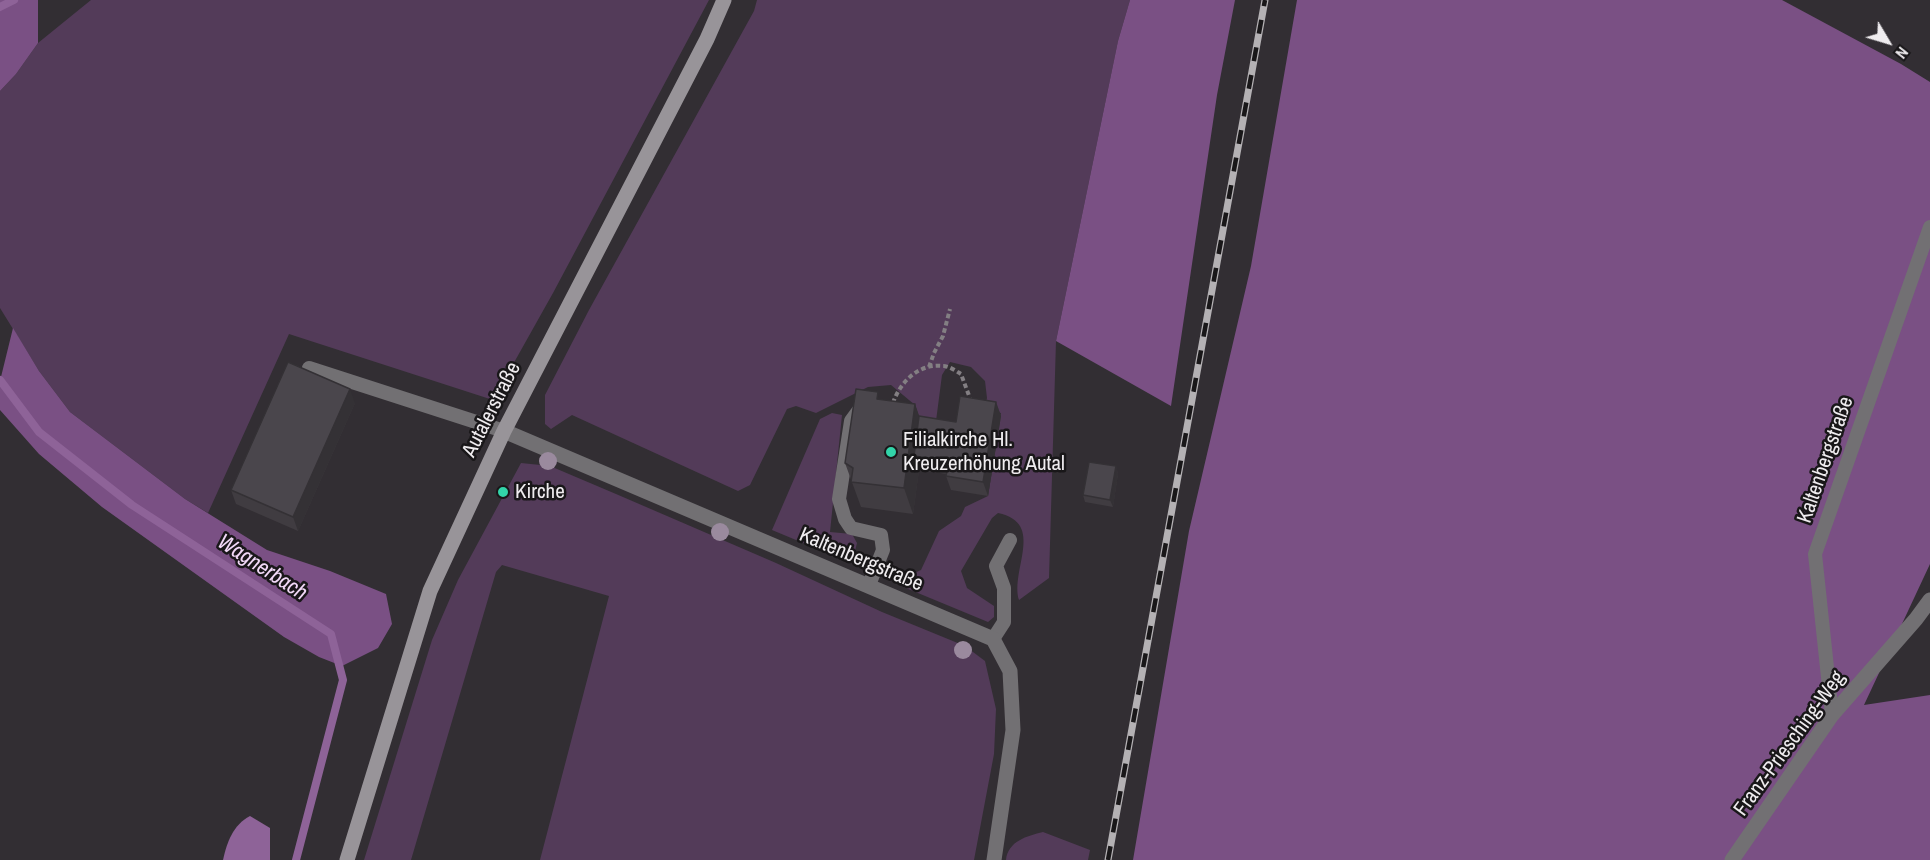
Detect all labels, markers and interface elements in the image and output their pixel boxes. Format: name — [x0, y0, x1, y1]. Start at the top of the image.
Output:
north arrow — [1858, 12, 1918, 72]
text: N — [1891, 43, 1914, 64]
street label: Autalerstraße — [457, 358, 527, 462]
street label: Kaltenbergstraße — [1793, 393, 1859, 527]
place label: Filialkirche Hl. Kreuzerhöhung Autal — [903, 427, 1065, 477]
marker: Filialkirche Hl. Kreuzerhöhung Autal — [884, 445, 898, 459]
place label: Kirche — [515, 479, 565, 505]
marker: Kirche — [496, 485, 510, 499]
street label: Kaltenbergstraße — [795, 523, 927, 597]
water label: Wagnerbach — [212, 529, 312, 607]
street label: Franz-Priesching-Weg — [1729, 667, 1851, 821]

